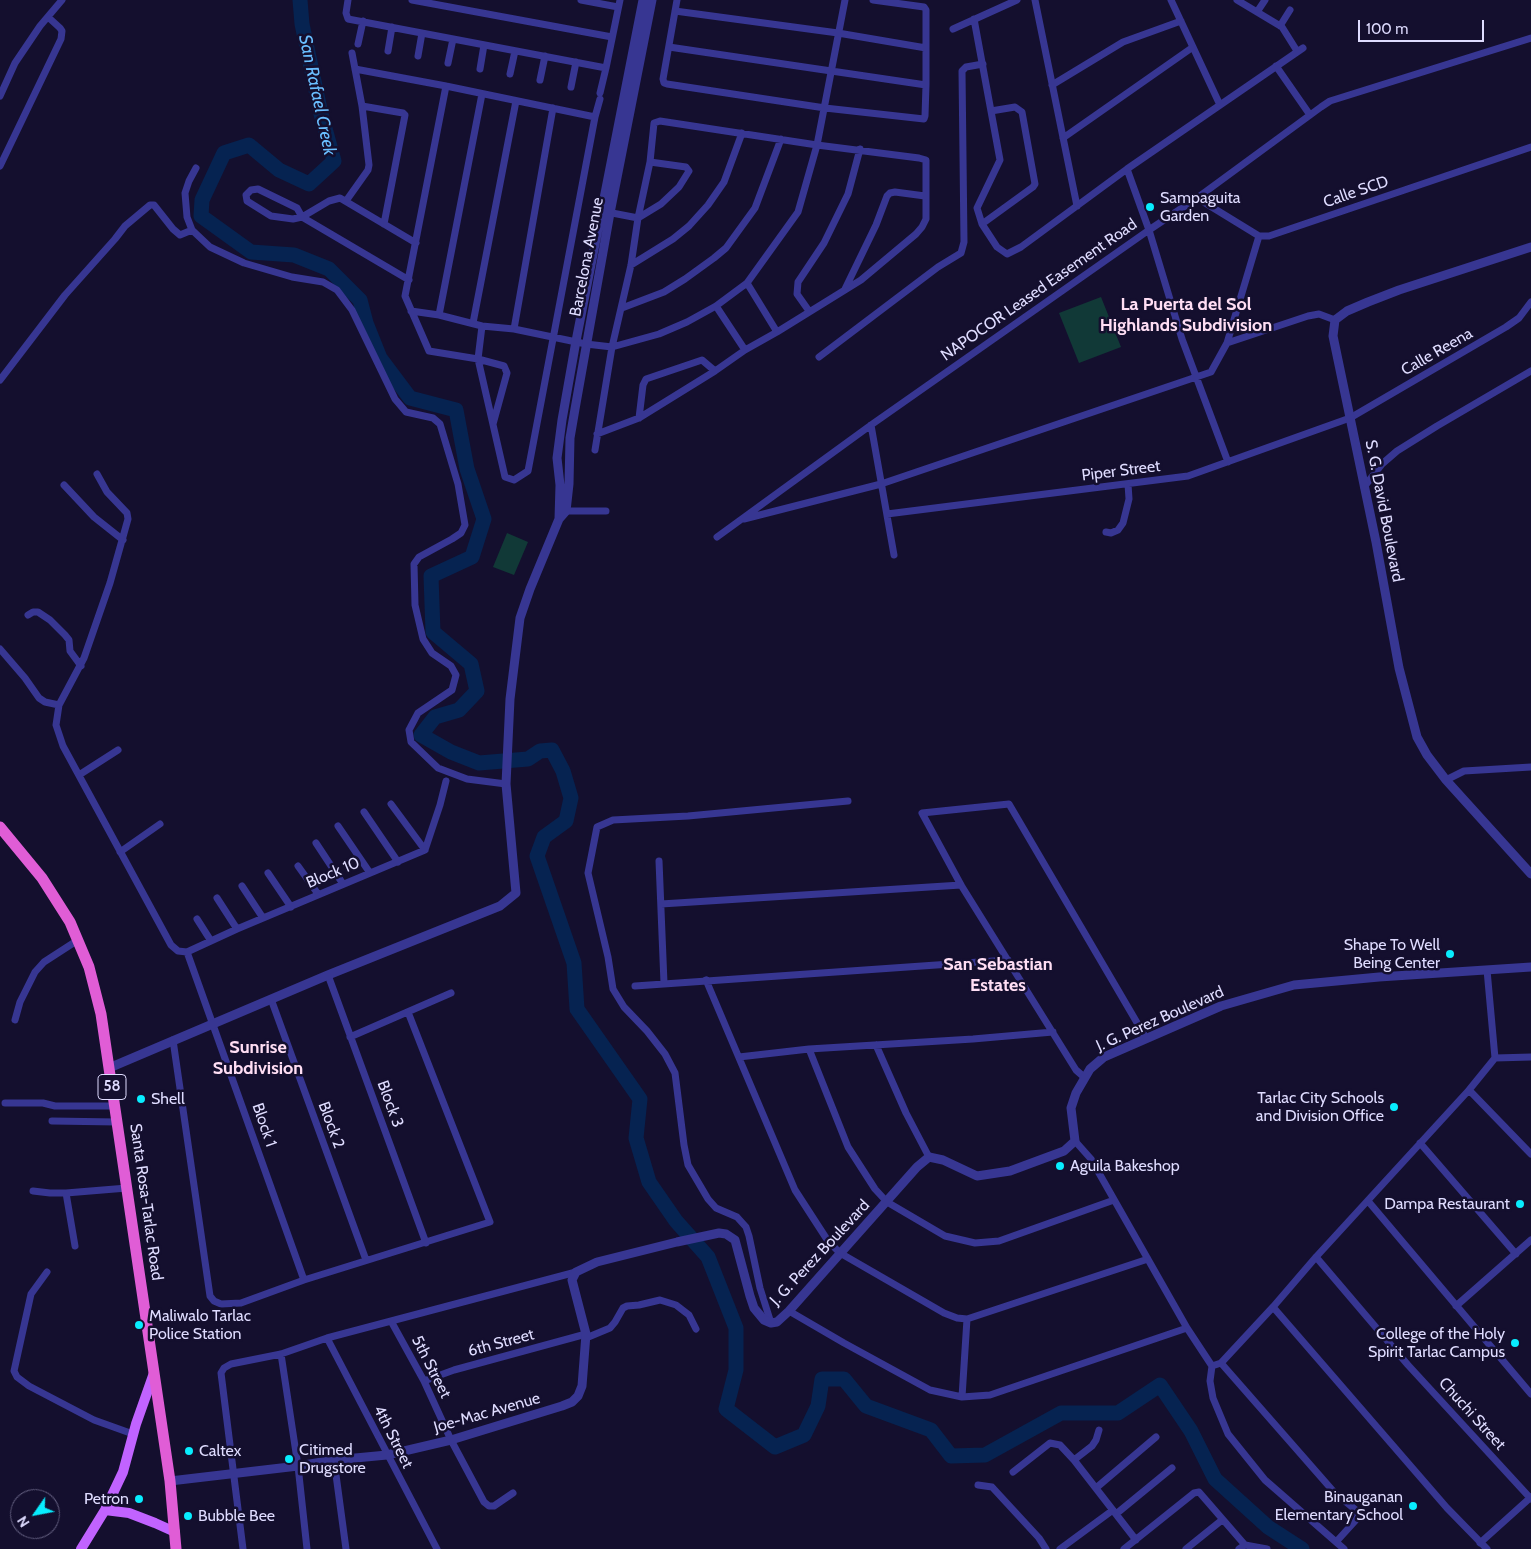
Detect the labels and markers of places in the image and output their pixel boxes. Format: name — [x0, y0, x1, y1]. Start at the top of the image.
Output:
place label: Sampaguita Garden — [1160, 188, 1240, 226]
marker: Sampaguita Garden — [1144, 201, 1156, 213]
place label: Shape To Well Being Center — [1344, 935, 1440, 973]
marker: Shape To Well Being Center — [1444, 948, 1456, 960]
place label: Tarlac City Schools and Division Office — [1256, 1088, 1384, 1126]
place label: Shell — [151, 1089, 185, 1109]
marker: Shell — [135, 1093, 147, 1105]
marker: Tarlac City Schools and Division Office — [1388, 1101, 1400, 1113]
place label: Aguila Bakeshop — [1070, 1156, 1180, 1176]
marker: Aguila Bakeshop — [1054, 1160, 1066, 1172]
place label: Dampa Restaurant — [1384, 1194, 1510, 1214]
marker: Dampa Restaurant — [1514, 1198, 1526, 1210]
place label: Maliwalo Tarlac Police Station — [149, 1306, 251, 1344]
marker: Maliwalo Tarlac Police Station — [133, 1319, 145, 1331]
place label: College of the Holy Spirit Tarlac Campus — [1368, 1324, 1505, 1362]
marker: College of the Holy Spirit Tarlac Campus — [1509, 1337, 1521, 1349]
place label: Citimed Drugstore — [299, 1440, 366, 1478]
place label: Caltex — [199, 1441, 241, 1461]
marker: Caltex — [183, 1445, 195, 1457]
marker: Citimed Drugstore — [283, 1453, 295, 1465]
place label: Binauganan Elementary School — [1275, 1487, 1403, 1525]
place label: Petron — [84, 1489, 129, 1509]
marker: Petron — [133, 1493, 145, 1505]
marker: Binauganan Elementary School — [1407, 1500, 1419, 1512]
place label: Bubble Bee — [198, 1506, 275, 1526]
marker: Bubble Bee — [182, 1510, 194, 1522]

